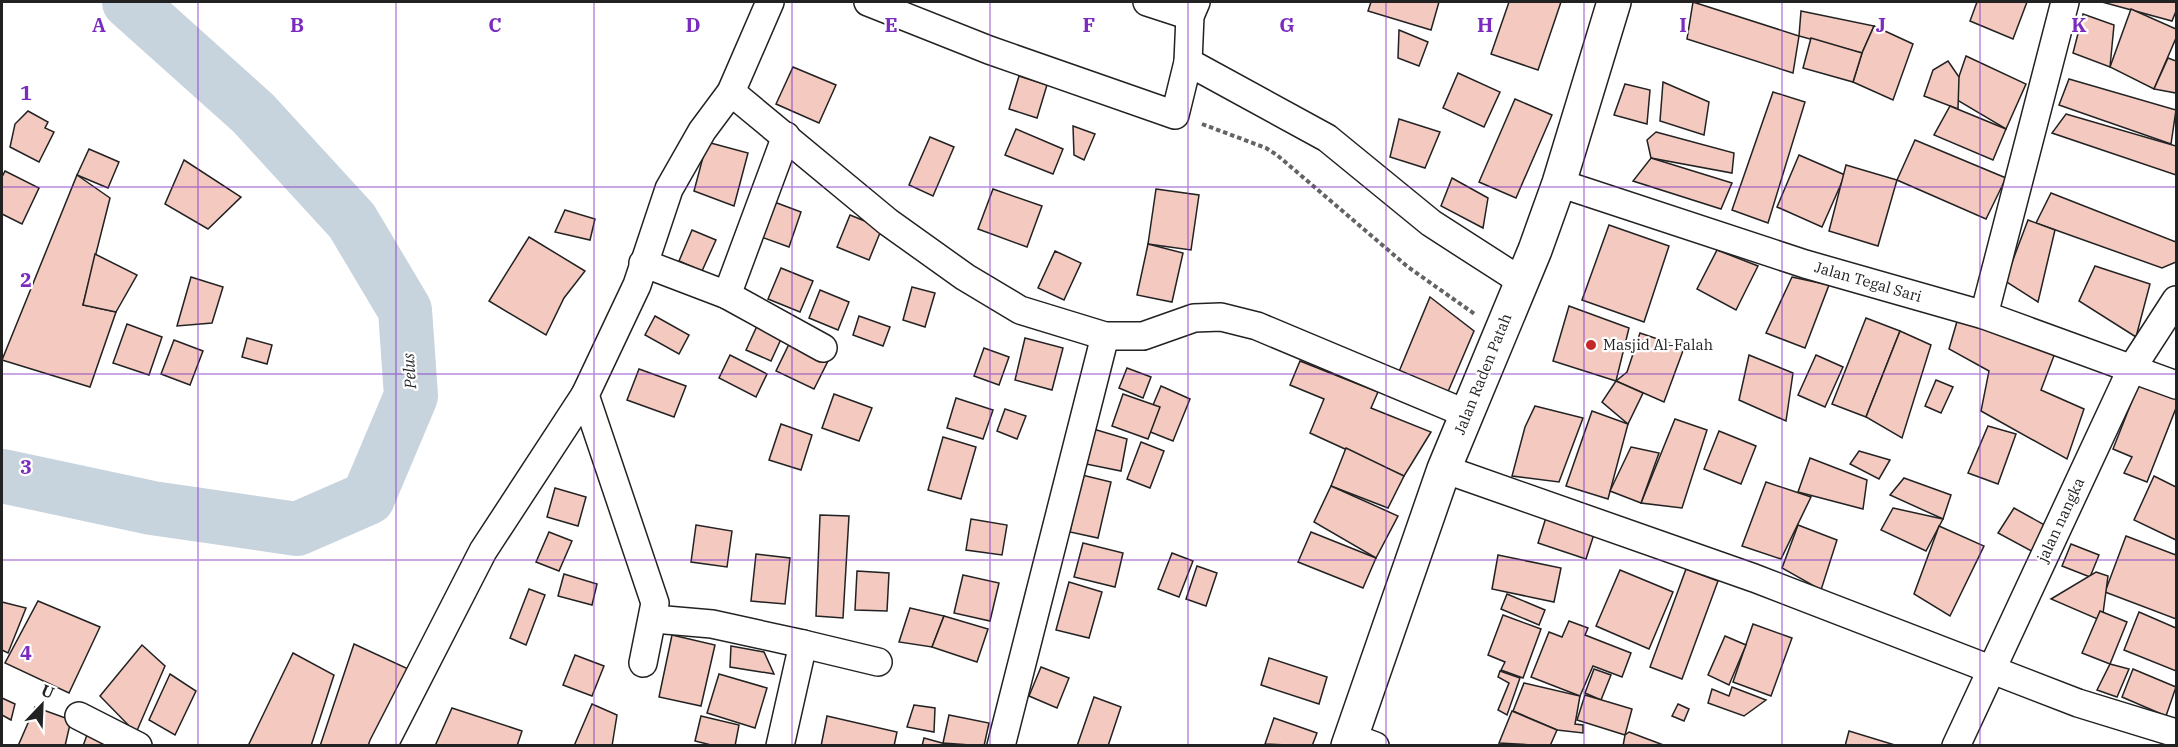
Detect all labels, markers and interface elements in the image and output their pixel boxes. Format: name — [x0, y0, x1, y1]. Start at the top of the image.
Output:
text: A — [92, 11, 106, 38]
text: B — [290, 11, 304, 38]
text: C — [488, 11, 502, 38]
text: D — [685, 11, 701, 38]
text: E — [884, 11, 898, 38]
text: F — [1083, 11, 1095, 38]
text: G — [1279, 11, 1295, 38]
text: H — [1477, 11, 1493, 38]
text: I — [1679, 11, 1687, 38]
text: J — [1876, 11, 1886, 38]
text: K — [2071, 11, 2087, 38]
text: 1 — [20, 79, 32, 106]
street label: Jalan Tegal Sari — [1812, 257, 1924, 306]
text: 2 — [20, 266, 32, 293]
street label: Jalan Raden Patah — [1450, 310, 1516, 437]
place label: Masjid Al-Falah — [1603, 335, 1713, 354]
marker: Masjid Al-Falah — [1584, 338, 1598, 352]
water label: Pelus — [398, 352, 420, 391]
text: 3 — [20, 453, 32, 480]
street label: jalan nangka — [2032, 475, 2088, 566]
text: 4 — [20, 639, 32, 666]
north arrow — [12, 675, 72, 735]
text: U — [38, 680, 57, 703]

